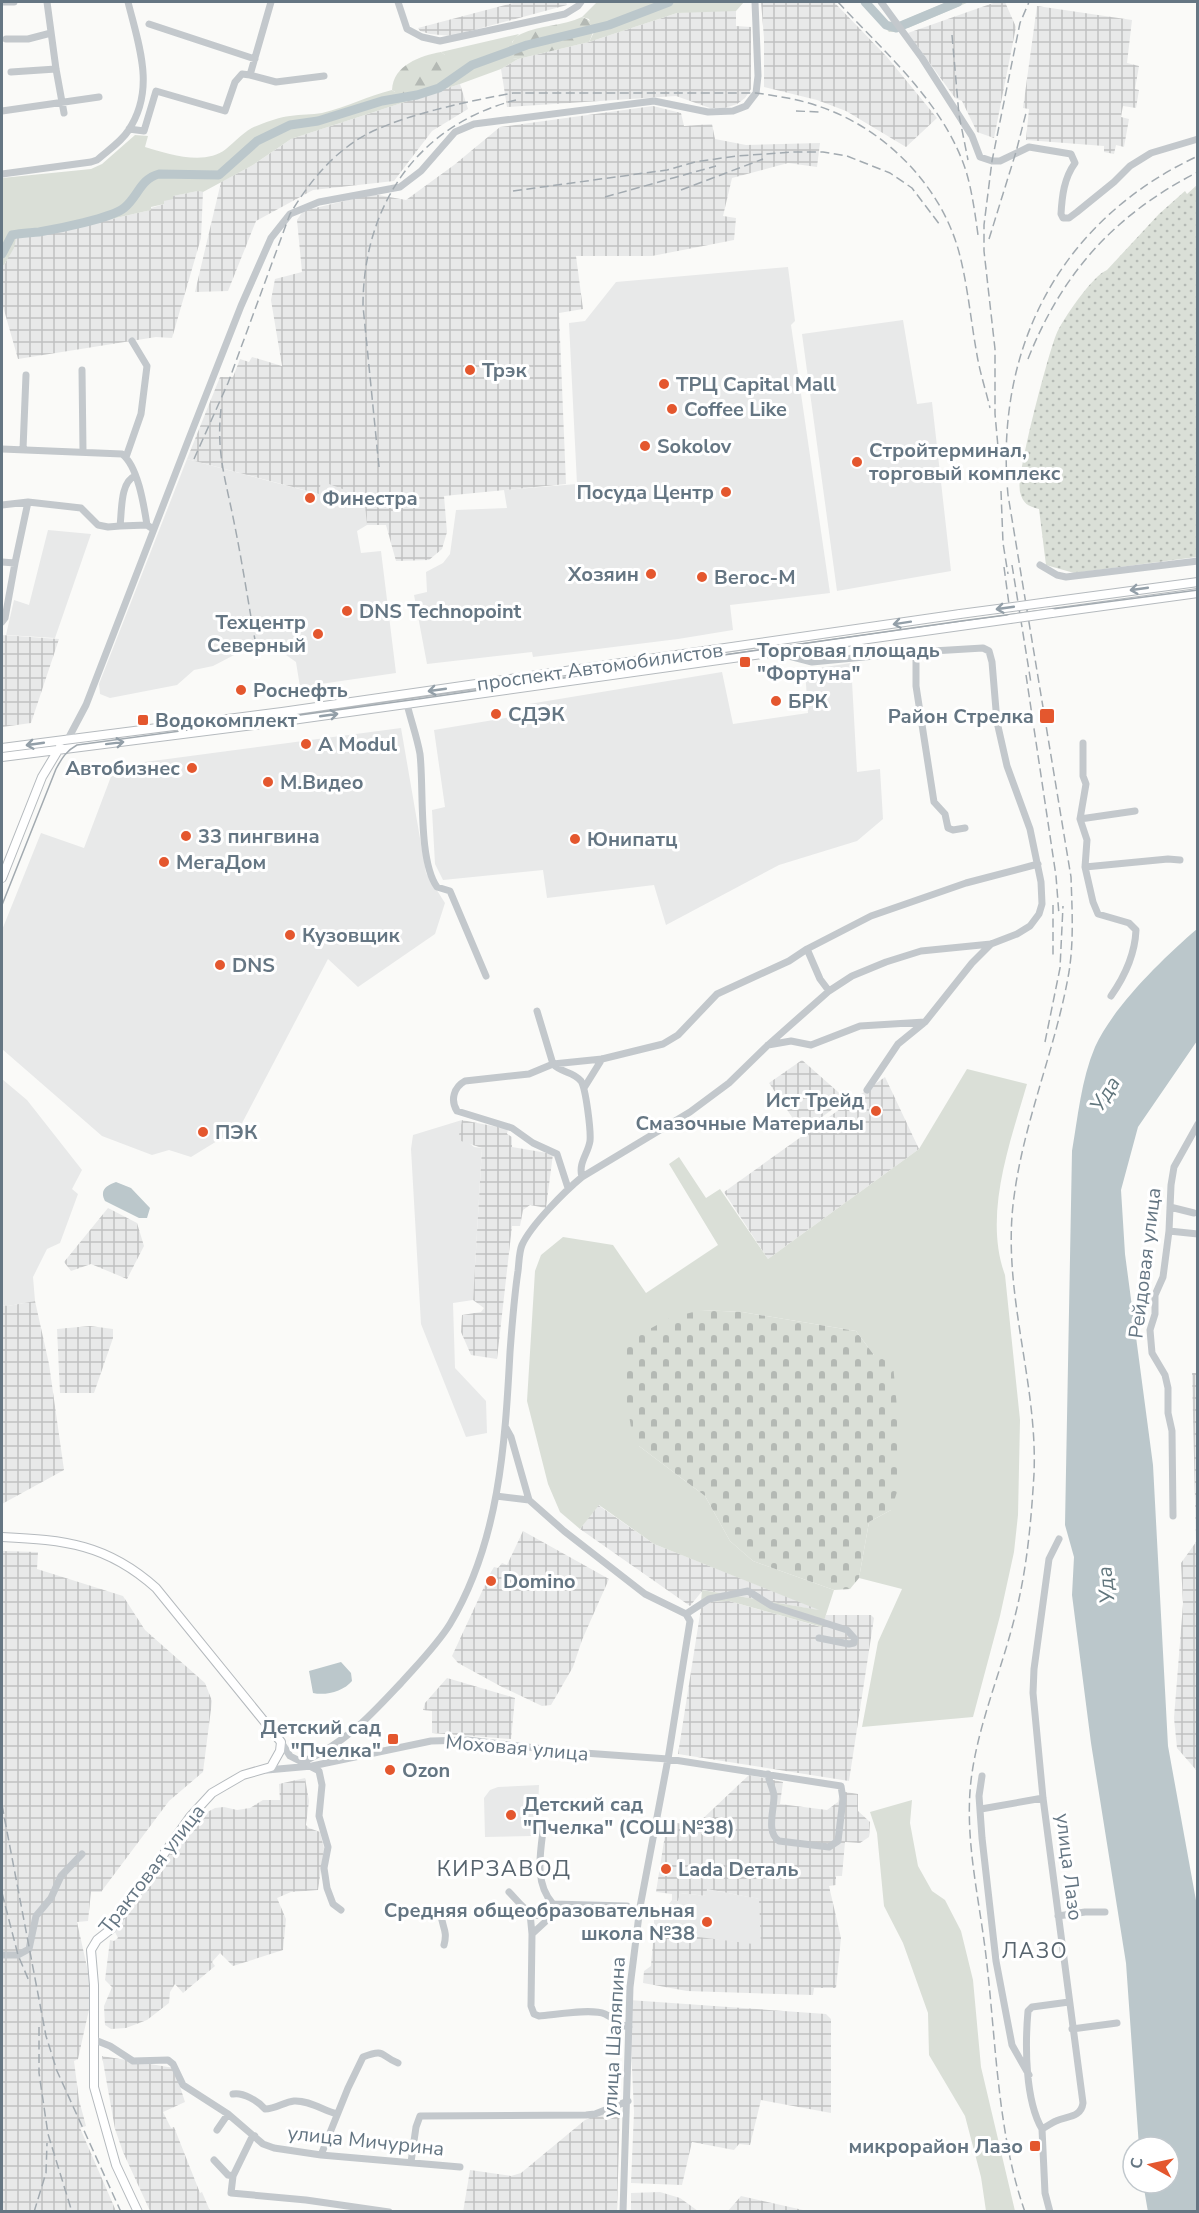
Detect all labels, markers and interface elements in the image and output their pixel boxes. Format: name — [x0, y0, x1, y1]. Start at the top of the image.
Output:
place label: Трэк — [482, 357, 527, 384]
marker: Трэк — [463, 363, 477, 377]
place label: ТРЦ Capital Mall — [676, 371, 836, 398]
marker: ТРЦ Capital Mall — [657, 377, 671, 391]
place label: Coffee Like — [684, 396, 787, 423]
marker: Coffee Like — [665, 402, 679, 416]
place label: Sokolov — [657, 433, 732, 460]
place label: Стройтерминал, торговый комплекс — [869, 437, 1061, 487]
marker: Sokolov — [638, 439, 652, 453]
marker: Стройтерминал, торговый комплекс — [850, 455, 864, 469]
place label: Посуда Центр — [576, 479, 714, 506]
place label: Финестра — [322, 485, 418, 512]
marker: Посуда Центр — [719, 485, 733, 499]
marker: Финестра — [303, 491, 317, 505]
place label: Хозяин — [567, 561, 639, 588]
place label: Вегос-М — [714, 564, 796, 591]
marker: Хозяин — [644, 567, 658, 581]
marker: Вегос-М — [695, 570, 709, 584]
one-way arrow — [1130, 584, 1150, 595]
place label: DNS Technopoint — [359, 598, 522, 625]
one-way arrow — [995, 603, 1015, 614]
marker: DNS Technopoint — [340, 604, 354, 618]
place label: Техцентр Северный — [207, 609, 306, 659]
one-way arrow — [892, 617, 912, 628]
marker: Техцентр Северный — [311, 627, 325, 641]
street label: проспект Автомобилистов — [475, 636, 725, 698]
place label: Торговая площадь "Фортуна" — [757, 637, 940, 687]
marker: Торговая площадь "Фортуна" — [738, 655, 752, 669]
place label: Роснефть — [253, 677, 348, 704]
marker: Роснефть — [234, 683, 248, 697]
one-way arrow — [427, 685, 447, 696]
place label: БРК — [788, 688, 829, 715]
marker: БРК — [769, 694, 783, 708]
place label: СДЭК — [508, 701, 565, 728]
place label: Район Стрелка — [888, 703, 1034, 730]
place label: Водокомплект — [155, 707, 298, 734]
marker: СДЭК — [489, 707, 503, 721]
marker: Район Стрелка — [1038, 707, 1056, 725]
one-way arrow — [319, 709, 339, 720]
marker: Водокомплект — [136, 713, 150, 727]
place label: A Modul — [318, 731, 398, 758]
one-way arrow — [105, 737, 125, 748]
marker: A Modul — [299, 737, 313, 751]
one-way arrow — [25, 738, 45, 749]
place label: Автобизнес — [65, 755, 180, 782]
marker: Автобизнес — [185, 761, 199, 775]
place label: М.Видео — [280, 769, 363, 796]
marker: М.Видео — [261, 775, 275, 789]
place label: 33 пингвина — [198, 823, 320, 850]
place label: Юнипатц — [587, 826, 678, 853]
marker: 33 пингвина — [179, 829, 193, 843]
marker: Юнипатц — [568, 832, 582, 846]
place label: МегаДом — [176, 849, 266, 876]
marker: МегаДом — [157, 855, 171, 869]
place label: Кузовщик — [302, 922, 400, 949]
marker: Кузовщик — [283, 928, 297, 942]
place label: DNS — [232, 952, 275, 979]
marker: DNS — [213, 958, 227, 972]
water label: Уда — [1083, 1071, 1127, 1117]
place label: Ист Трейд Смазочные Материалы — [636, 1087, 864, 1137]
marker: Ист Трейд Смазочные Материалы — [869, 1104, 883, 1118]
place label: ПЭК — [215, 1119, 258, 1146]
marker: ПЭК — [196, 1125, 210, 1139]
street label: Рейдовая улица — [1122, 1186, 1168, 1340]
water label: Уда — [1090, 1565, 1122, 1605]
place label: Domino — [503, 1568, 576, 1595]
marker: Domino — [484, 1574, 498, 1588]
place label: Детский сад "Пчелка" — [261, 1714, 381, 1764]
street label: Моховая улица — [444, 1728, 590, 1768]
marker: Детский сад "Пчелка" — [386, 1732, 400, 1746]
place label: Ozon — [402, 1757, 450, 1784]
marker: Ozon — [383, 1763, 397, 1777]
place label: Детский сад "Пчелка" (СОШ №38) — [523, 1791, 735, 1841]
street label: Трактовая улица — [93, 1799, 211, 1939]
marker: Детский сад "Пчелка" (СОШ №38) — [504, 1808, 518, 1822]
street label: улица Лазо — [1049, 1812, 1089, 1922]
district label: КИРЗАВОД — [437, 1854, 571, 1884]
place label: Lada Dеталь — [678, 1856, 799, 1883]
marker: Lada Dеталь — [659, 1862, 673, 1876]
place label: Средняя общеобразовательная школа №38 — [384, 1897, 695, 1947]
marker: Средняя общеобразовательная школа №38 — [700, 1915, 714, 1929]
district label: ЛАЗО — [1002, 1937, 1068, 1965]
street label: улица Шаляпина — [596, 1956, 632, 2118]
street label: улица Мичурина — [286, 2119, 446, 2163]
place label: микрорайон Лазо — [849, 2133, 1023, 2160]
north arrow — [1121, 2135, 1181, 2195]
marker: микрорайон Лазо — [1028, 2139, 1042, 2153]
text: С — [1125, 2156, 1149, 2170]

